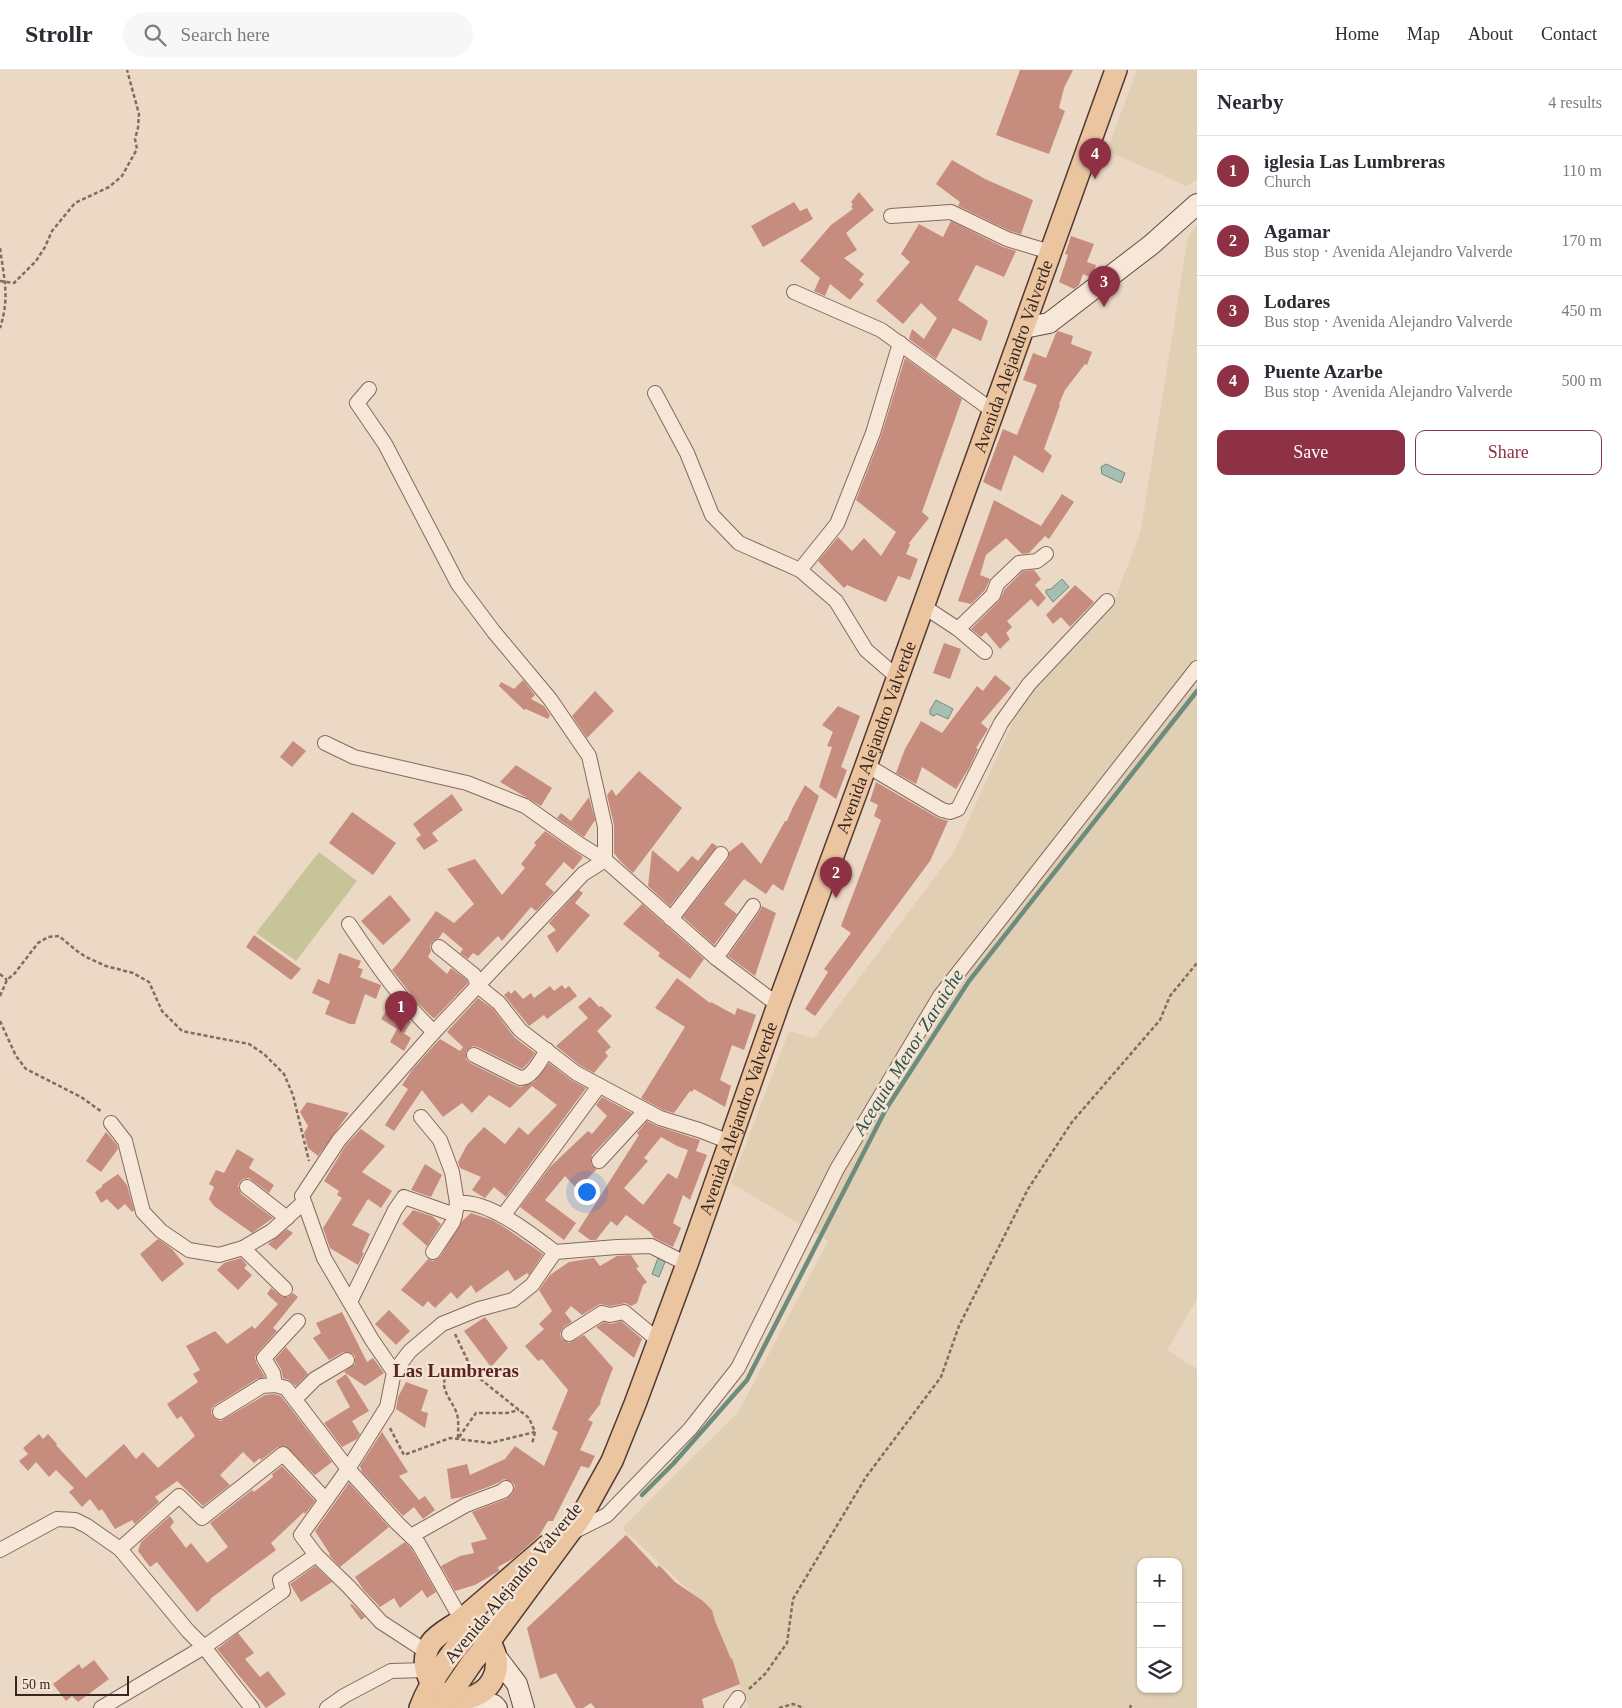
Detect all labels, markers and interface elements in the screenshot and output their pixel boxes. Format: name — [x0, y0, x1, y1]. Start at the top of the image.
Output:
search box — [123, 12, 473, 57]
text: Strollr — [25, 21, 93, 47]
icon: search — [141, 21, 169, 49]
text: Search here — [181, 24, 270, 45]
text: Home — [1335, 24, 1379, 44]
text: Map — [1407, 24, 1440, 44]
text: About — [1468, 24, 1513, 44]
text: Contact — [1541, 24, 1597, 44]
text: Nearby — [1217, 90, 1284, 114]
text: 4 results — [1548, 94, 1602, 111]
pin: 4 — [1079, 138, 1111, 179]
text: iglesia Las Lumbreras — [1264, 151, 1445, 172]
text: 1 — [1229, 162, 1237, 179]
text: 110 m — [1562, 162, 1602, 179]
text: Church — [1264, 173, 1311, 190]
text: Agamar — [1264, 221, 1330, 242]
text: 2 — [1229, 232, 1237, 249]
text: 170 m — [1562, 232, 1602, 249]
text: Bus stop · Avenida Alejandro Valverde — [1264, 243, 1513, 260]
street label: Avenida Alejandro Valverde — [969, 257, 1057, 456]
pin: 3 — [1088, 266, 1120, 307]
text: Lodares — [1264, 291, 1330, 312]
text: 3 — [1229, 302, 1237, 319]
text: 450 m — [1562, 302, 1602, 319]
text: Bus stop · Avenida Alejandro Valverde — [1264, 313, 1513, 330]
text: Puente Azarbe — [1264, 361, 1383, 382]
text: 4 — [1229, 372, 1237, 389]
text: 500 m — [1562, 372, 1602, 389]
text: Bus stop · Avenida Alejandro Valverde — [1264, 383, 1513, 400]
button: Save — [1217, 430, 1405, 475]
button: Share — [1415, 430, 1602, 475]
street label: Avenida Alejandro Valverde — [832, 639, 920, 837]
pin: 2 — [820, 857, 852, 898]
water label: Acequia Menor Zaraiche — [847, 965, 968, 1140]
pin: 1 — [385, 991, 417, 1032]
street label: Avenida Alejandro Valverde — [695, 1019, 781, 1218]
your location — [574, 1179, 600, 1205]
district label: Las Lumbreras — [393, 1360, 519, 1381]
street label: Avenida Alejandro Valverde — [440, 1499, 586, 1667]
map controls — [1137, 1558, 1182, 1693]
button: + — [1137, 1558, 1182, 1603]
button: − — [1137, 1603, 1182, 1648]
button: layers — [1137, 1648, 1182, 1693]
scale bar — [15, 1673, 129, 1696]
text: 50 m — [22, 1677, 50, 1692]

